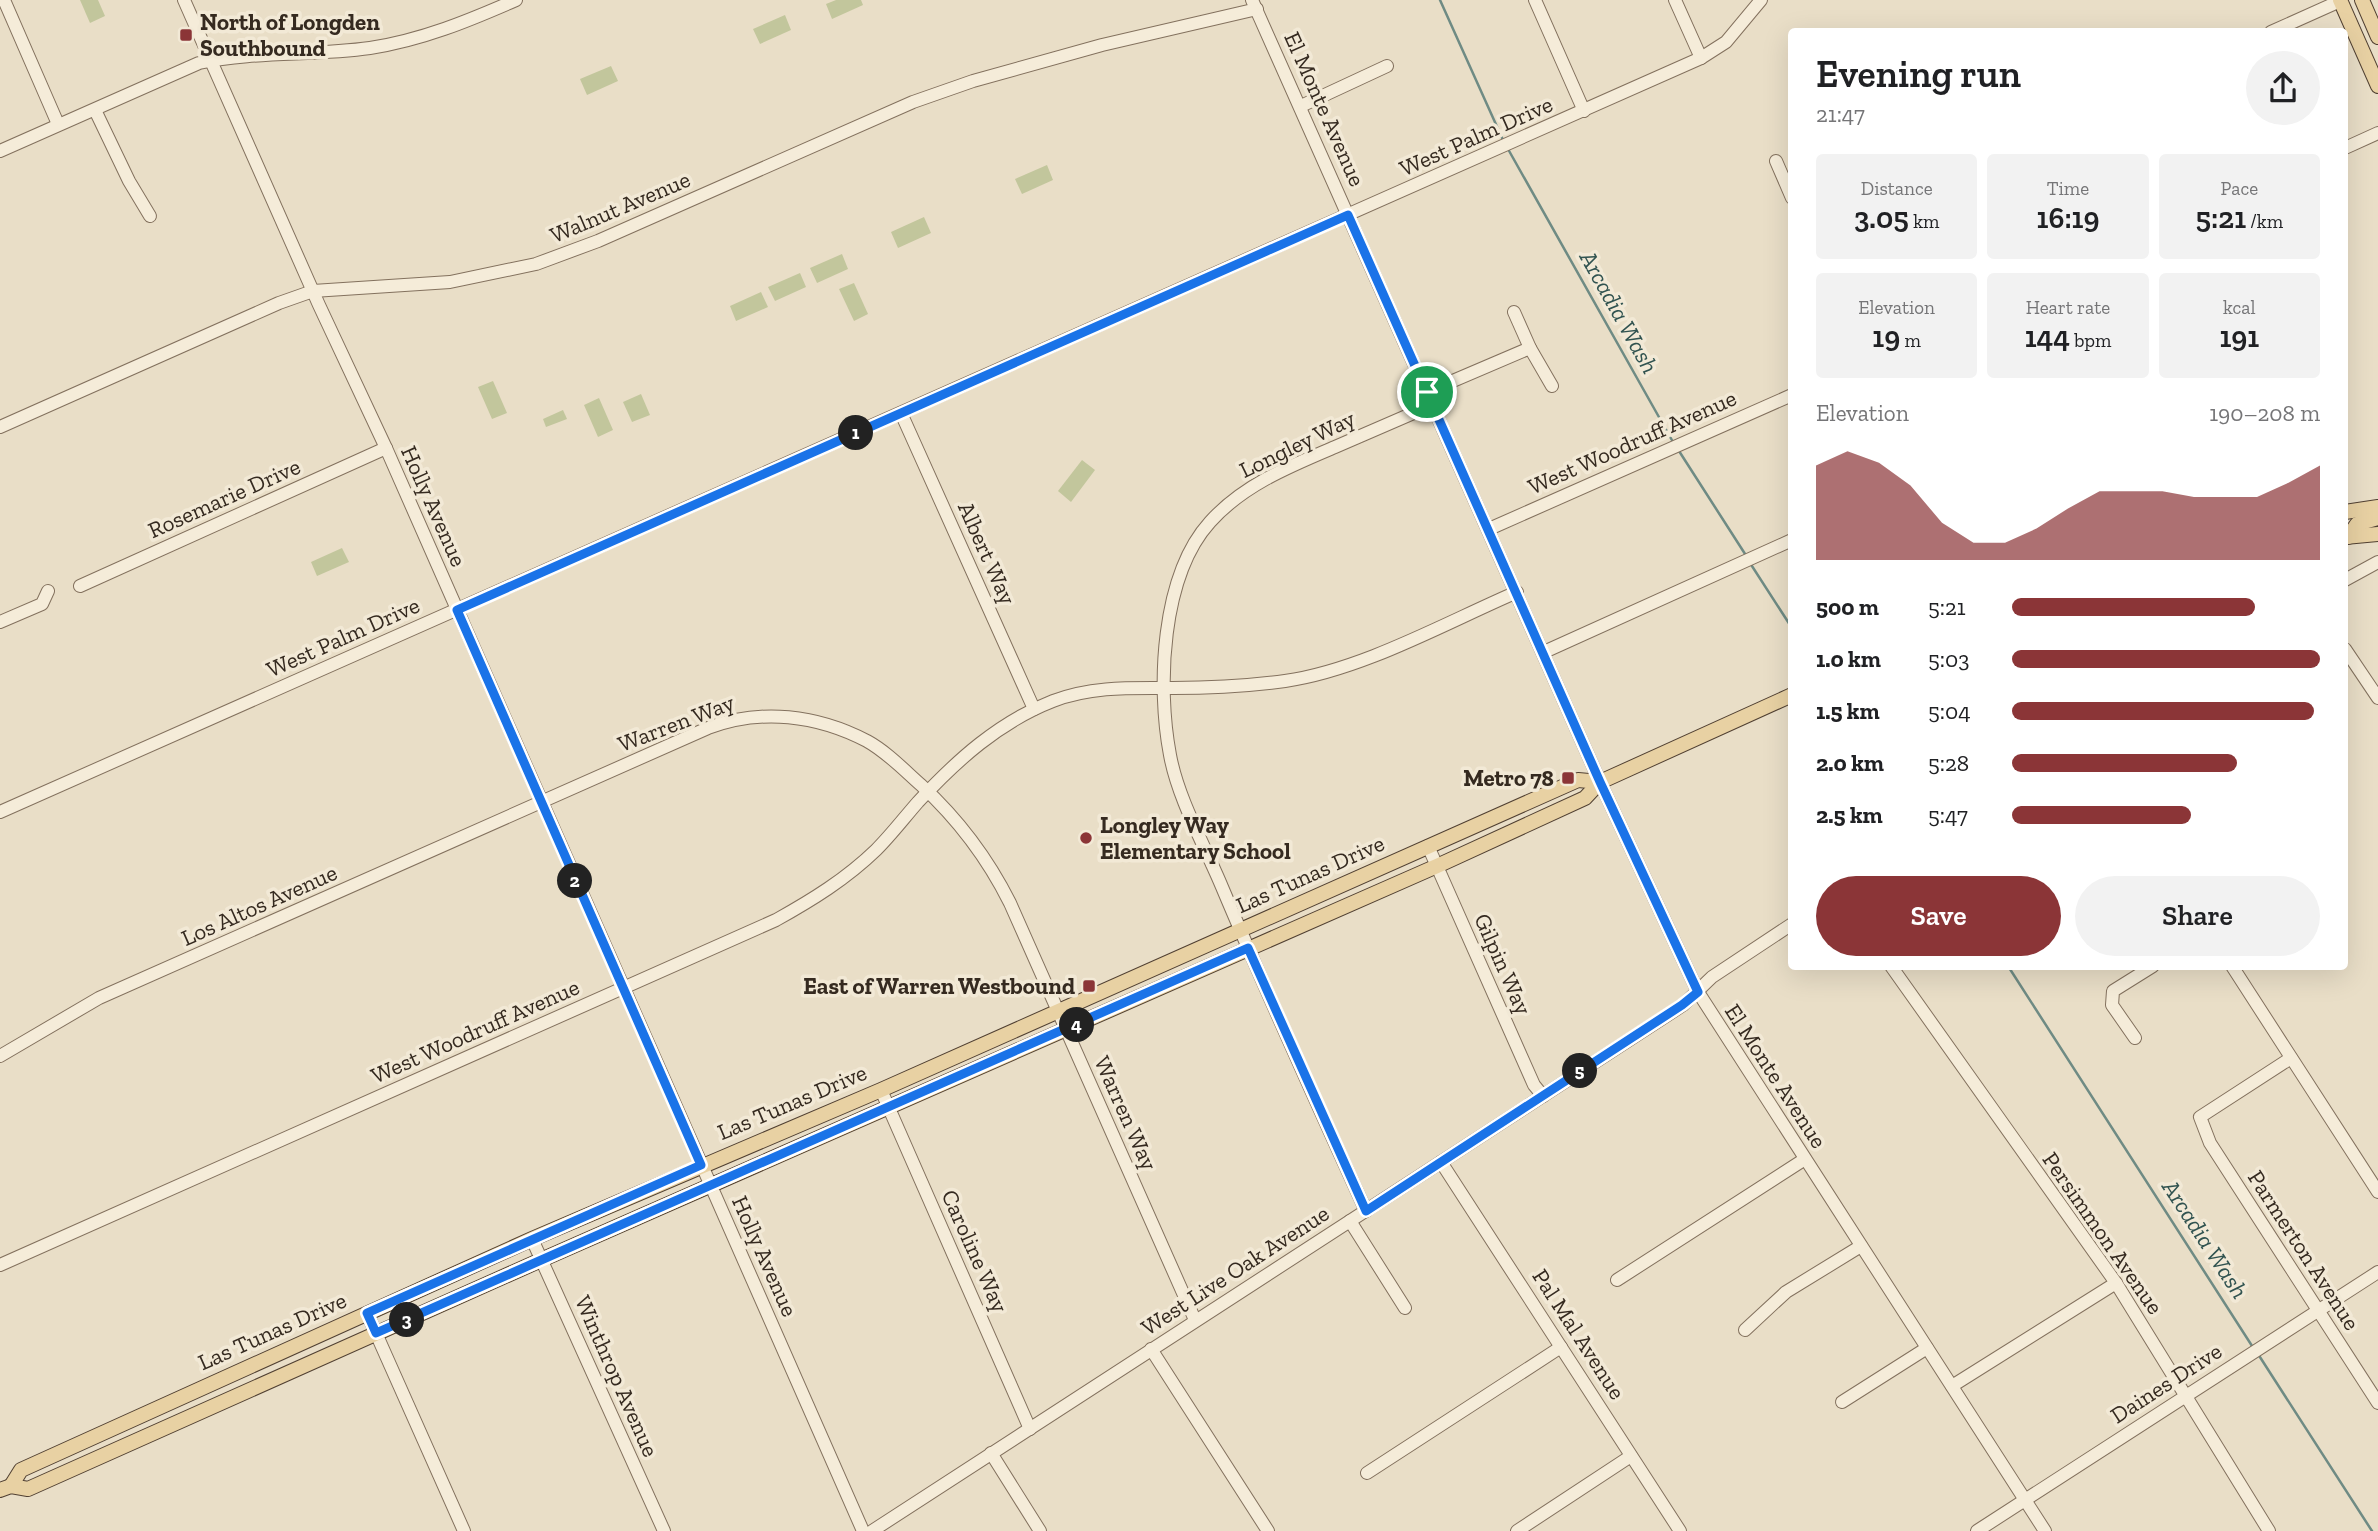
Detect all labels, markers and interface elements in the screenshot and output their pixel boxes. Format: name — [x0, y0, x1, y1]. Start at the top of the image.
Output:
place label: North of Longden Southbound — [200, 8, 380, 62]
marker: North of Longden Southbound — [178, 27, 194, 43]
street label: El Monte Avenue — [1278, 27, 1372, 191]
text: Evening run — [1816, 51, 2021, 97]
button: share — [2246, 51, 2320, 125]
street label: West Palm Drive — [1395, 90, 1557, 182]
text: 21:47 — [1816, 100, 1865, 128]
street label: Walnut Avenue — [546, 165, 694, 249]
text: Distance — [1861, 177, 1933, 200]
text: Time — [2047, 177, 2089, 200]
text: Pace — [2220, 177, 2258, 200]
text: 3.05 — [1854, 200, 1909, 236]
text: 16:19 — [2036, 200, 2100, 236]
text: 5:21 — [2196, 200, 2246, 236]
text: km — [1909, 210, 1939, 233]
text: /km — [2246, 210, 2283, 233]
water label: Arcadia Wash — [1573, 244, 1665, 378]
text: Elevation — [1858, 296, 1935, 319]
text: Heart rate — [2026, 296, 2110, 319]
text: kcal — [2223, 296, 2256, 319]
text: 19 — [1872, 319, 1900, 355]
text: 144 — [2025, 319, 2070, 355]
text: 191 — [2219, 319, 2259, 355]
text: m — [1900, 329, 1921, 352]
text: bpm — [2070, 329, 2111, 352]
pin — [1397, 362, 1457, 422]
icon: arrive — [1408, 373, 1446, 411]
street label: West Woodruff Avenue — [1524, 383, 1740, 501]
text: Elevation — [1816, 399, 1909, 427]
text: 190–208 m — [2209, 399, 2320, 427]
street label: Longley Way — [1235, 404, 1360, 484]
pin: 1 — [838, 416, 874, 450]
text: 1 — [852, 421, 859, 444]
street label: Holly Avenue — [395, 441, 473, 571]
street label: Rosemarie Drive — [143, 452, 305, 544]
street label: Albert Way — [952, 497, 1022, 609]
street label: West Palm Drive — [262, 591, 424, 683]
text: 500 m — [1816, 593, 1879, 621]
text: 5:21 — [1928, 593, 1966, 621]
text: 1.0 km — [1816, 645, 1881, 673]
text: 5:03 — [1928, 645, 1969, 673]
street label: Warren Way — [614, 688, 738, 758]
text: 1.5 km — [1816, 697, 1880, 725]
text: 5:04 — [1928, 697, 1971, 725]
text: 2.0 km — [1816, 749, 1884, 777]
text: 5:28 — [1928, 749, 1969, 777]
place label: Metro 78 — [1463, 764, 1554, 792]
marker: Metro 78 — [1560, 770, 1576, 786]
text: 2.5 km — [1816, 801, 1883, 829]
text: 5:47 — [1928, 801, 1968, 829]
place label: Longley Way Elementary School — [1100, 811, 1291, 865]
street label: Las Tunas Drive — [1231, 829, 1389, 919]
marker: Longley Way Elementary School — [1078, 830, 1094, 846]
street label: Los Altos Avenue — [177, 858, 341, 952]
pin: 2 — [558, 864, 592, 898]
text: 2 — [569, 869, 580, 892]
button: Save — [1816, 876, 2061, 956]
button: Share — [2075, 876, 2320, 956]
street label: Gilpin Way — [1468, 909, 1538, 1019]
street label: West Woodruff Avenue — [367, 972, 583, 1090]
place label: East of Warren Westbound — [803, 972, 1075, 1000]
marker: East of Warren Westbound — [1081, 978, 1097, 994]
street label: El Monte Avenue — [1719, 999, 1833, 1153]
pin: 4 — [1060, 1007, 1094, 1042]
text: 4 — [1071, 1013, 1082, 1036]
street label: Warren Way — [1088, 1051, 1164, 1175]
pin: 5 — [1562, 1054, 1598, 1088]
street label: Las Tunas Drive — [713, 1058, 871, 1146]
text: 5 — [1575, 1059, 1584, 1082]
street label: Persimmon Avenue — [2037, 1146, 2169, 1320]
street label: Parmerton Avenue — [2242, 1165, 2366, 1335]
water label: Arcadia Wash — [2156, 1173, 2255, 1304]
street label: Caroline Way — [936, 1185, 1015, 1317]
street label: Holly Avenue — [726, 1191, 804, 1321]
street label: West Live Oak Avenue — [1136, 1199, 1334, 1341]
street label: Pal Mal Avenue — [1526, 1263, 1632, 1405]
street label: Las Tunas Drive — [193, 1286, 351, 1376]
street label: Winthrop Avenue — [569, 1291, 665, 1461]
pin: 3 — [390, 1302, 424, 1338]
text: 3 — [401, 1308, 412, 1331]
street label: Daines Drive — [2105, 1337, 2227, 1429]

